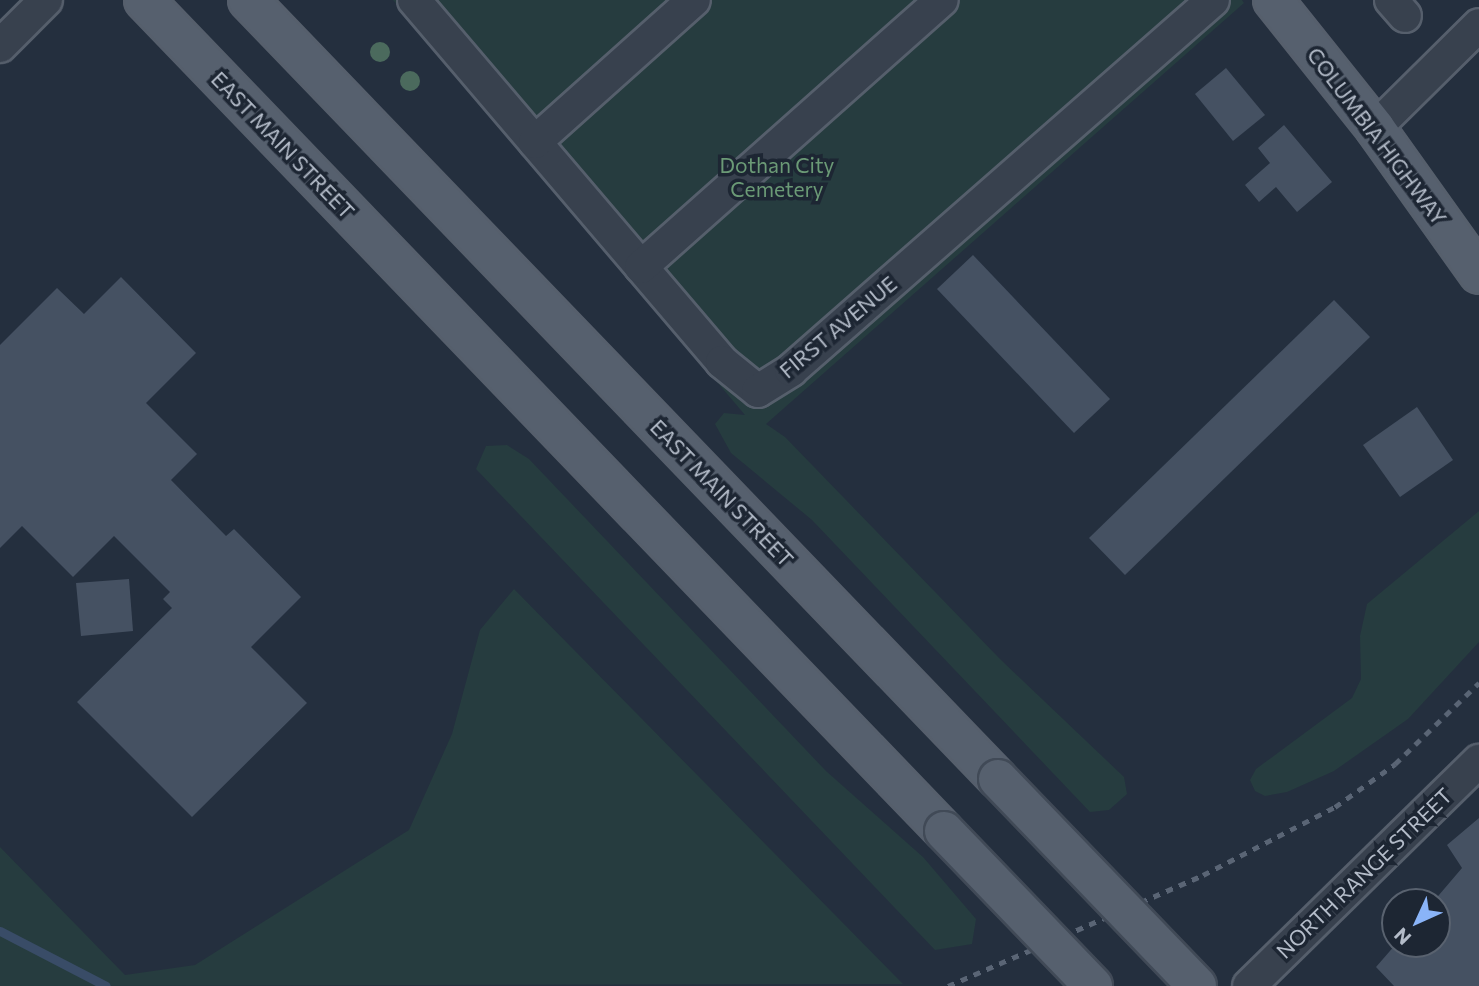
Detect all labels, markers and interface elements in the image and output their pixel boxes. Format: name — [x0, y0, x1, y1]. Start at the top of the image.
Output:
street label: COLUMBIA HIGHWAY — [1302, 42, 1452, 230]
street label: EAST MAIN STREET — [206, 66, 360, 224]
park label: Dothan City Cemetery — [720, 152, 834, 202]
street label: FIRST AVENUE — [774, 271, 902, 383]
street label: EAST MAIN STREET — [645, 414, 799, 572]
street label: NORTH RANGE STREET — [1271, 783, 1457, 963]
north arrow — [1381, 888, 1451, 958]

